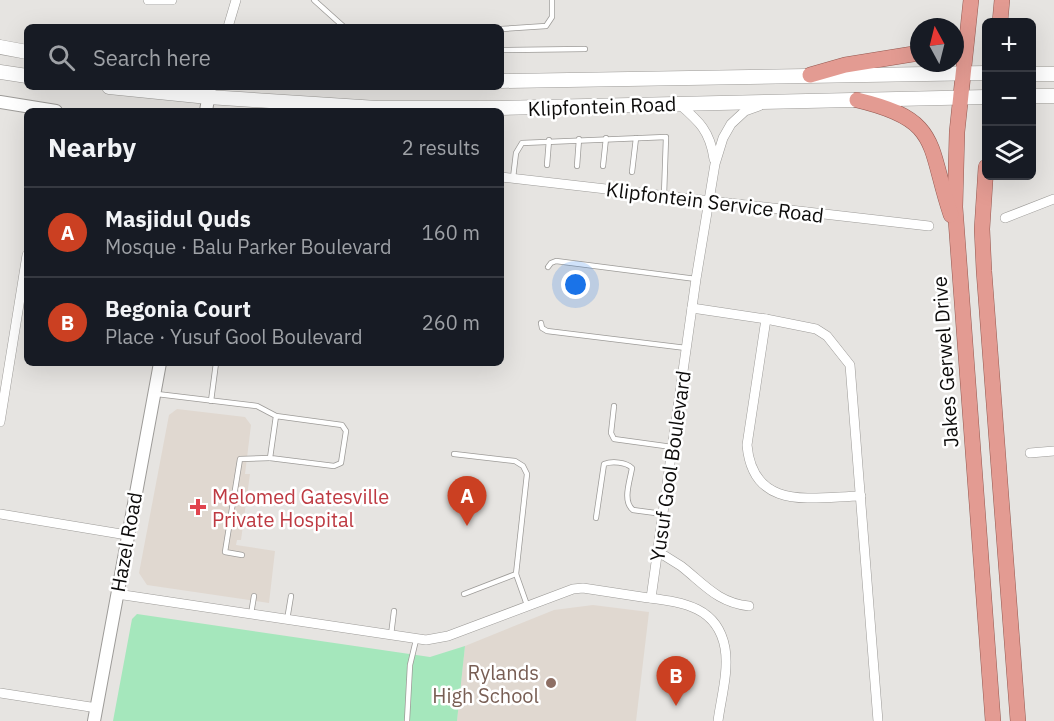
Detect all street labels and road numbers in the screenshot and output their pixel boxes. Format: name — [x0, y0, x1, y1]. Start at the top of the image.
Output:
street label: Klipfontein Road — [527, 90, 677, 122]
street label: Klipfontein Service Road — [605, 175, 825, 229]
street label: Jakes Gerwel Drive — [926, 275, 964, 449]
street label: Yusuf Gool Boulevard — [643, 369, 697, 563]
street label: Hazel Road — [104, 490, 148, 594]

